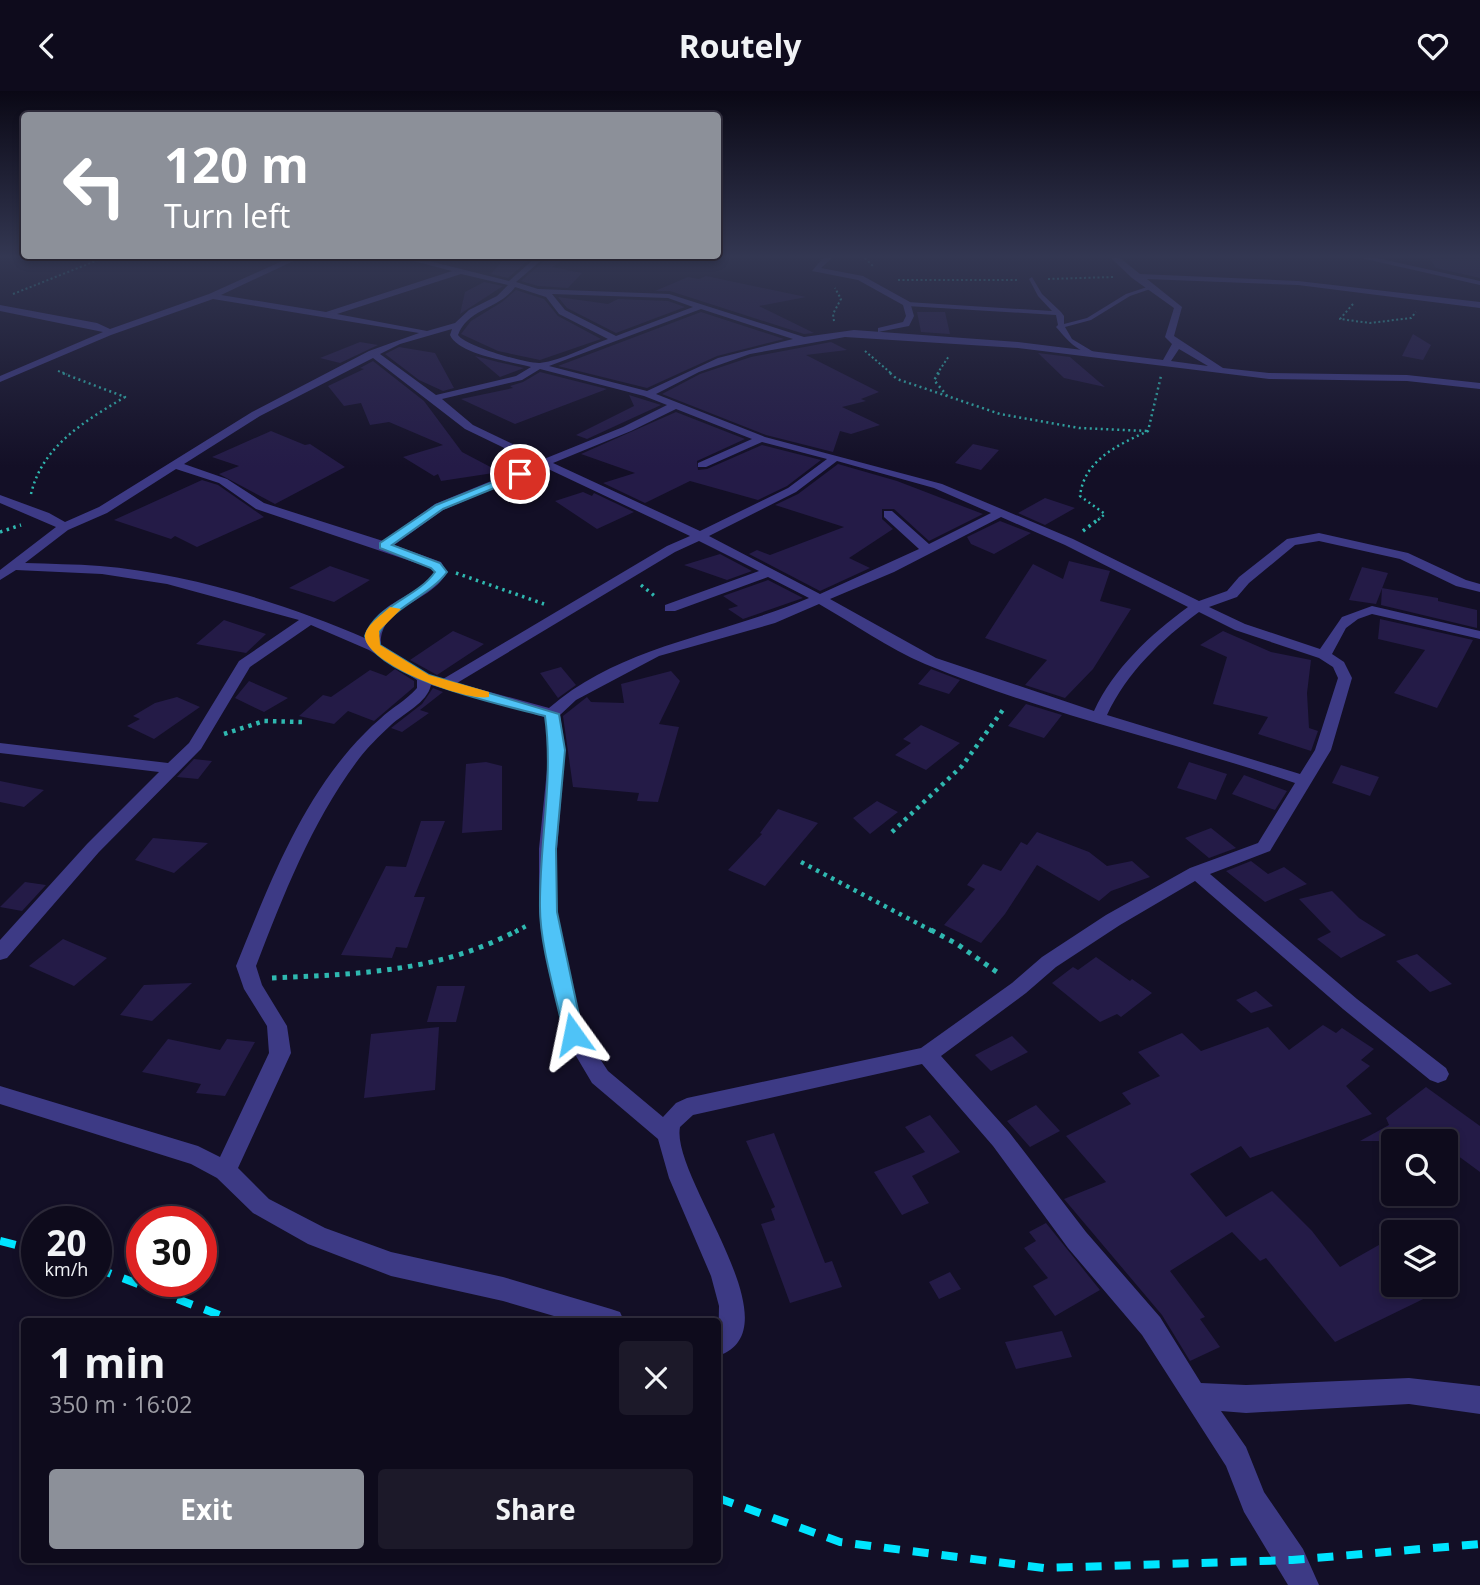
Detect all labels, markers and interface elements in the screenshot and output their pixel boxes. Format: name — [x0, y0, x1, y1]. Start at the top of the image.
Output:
text: Routely — [679, 24, 801, 67]
icon: back — [28, 27, 66, 65]
icon: heart — [1414, 27, 1452, 65]
text: 120 m — [164, 131, 309, 197]
icon: left — [49, 140, 140, 231]
text: Turn left — [164, 194, 290, 237]
pin — [490, 444, 550, 504]
icon: arrive — [501, 455, 539, 493]
position arrow — [536, 997, 610, 1071]
map controls — [1381, 1129, 1458, 1297]
button: search — [1381, 1129, 1458, 1206]
speed limit sign: 30 — [126, 1206, 217, 1297]
text: 20 — [46, 1219, 87, 1266]
button: layers — [1381, 1220, 1458, 1297]
text: km/h — [45, 1257, 88, 1281]
text: 1 min — [49, 1333, 166, 1390]
button: close — [619, 1341, 693, 1415]
text: 350 m · 16:02 — [49, 1388, 192, 1420]
button: Exit — [49, 1469, 364, 1549]
button: Share — [378, 1469, 693, 1549]

